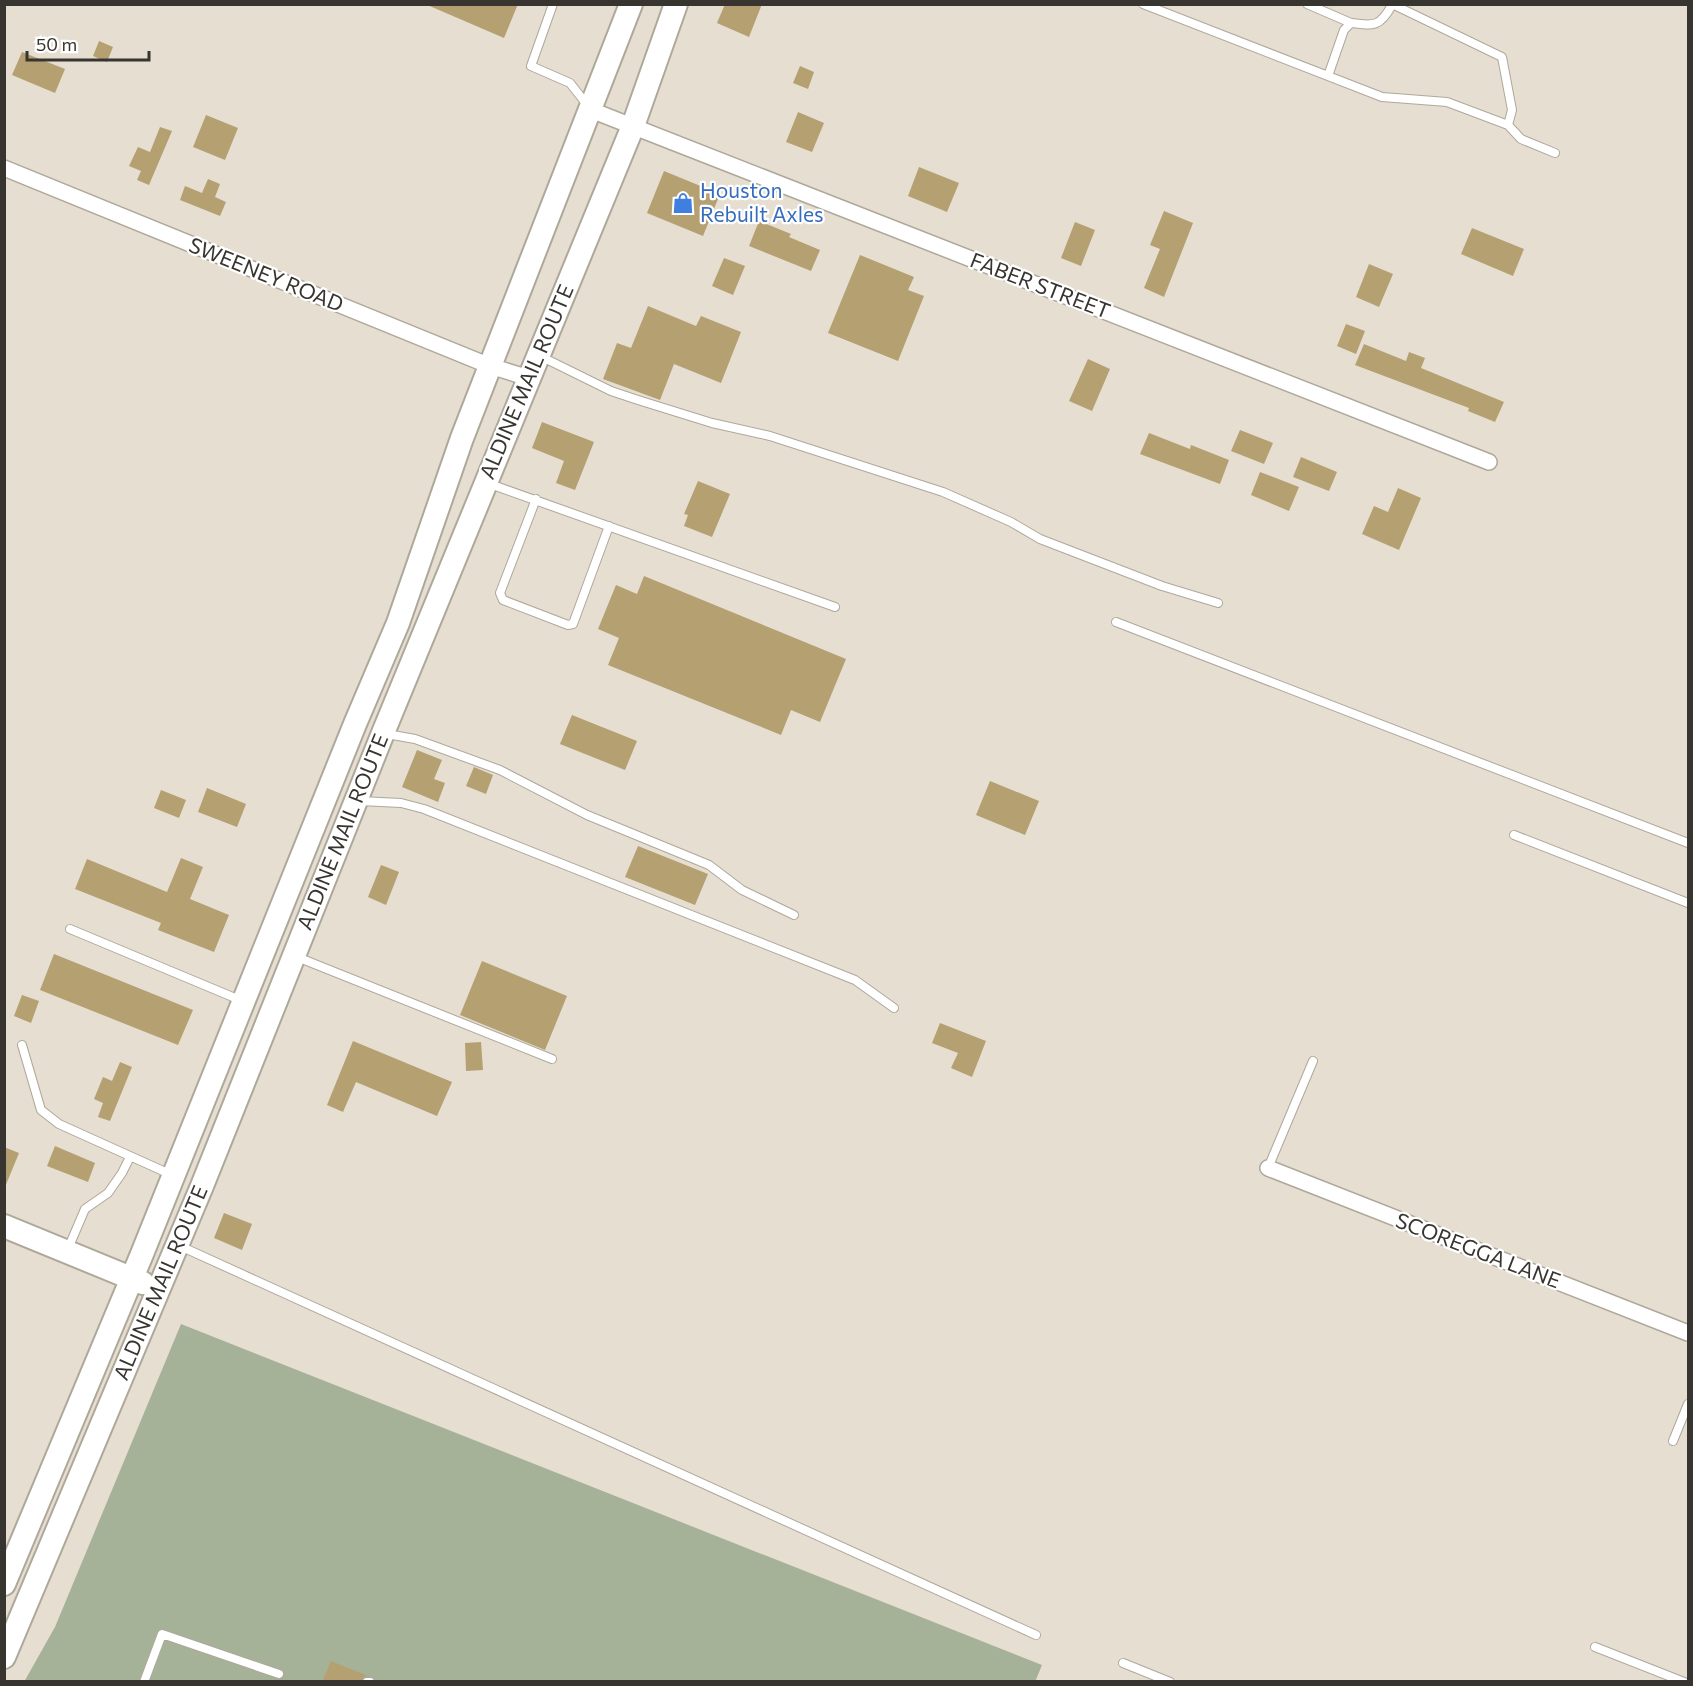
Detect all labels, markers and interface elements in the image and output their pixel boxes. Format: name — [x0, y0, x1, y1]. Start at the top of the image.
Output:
scale bar — [27, 24, 148, 62]
text: 50 m — [36, 33, 77, 55]
place label: Houston Rebuilt Axles — [700, 177, 824, 226]
shop icon: Houston Rebuilt Axles — [671, 191, 695, 215]
street label: SWEENEY ROAD — [186, 231, 347, 316]
street label: FABER STREET — [967, 246, 1114, 323]
street label: ALDINE MAIL ROUTE — [473, 280, 578, 482]
street label: ALDINE MAIL ROUTE — [291, 730, 392, 933]
street label: ALDINE MAIL ROUTE — [107, 1181, 212, 1383]
street label: SCOREGGA LANE — [1393, 1207, 1564, 1293]

